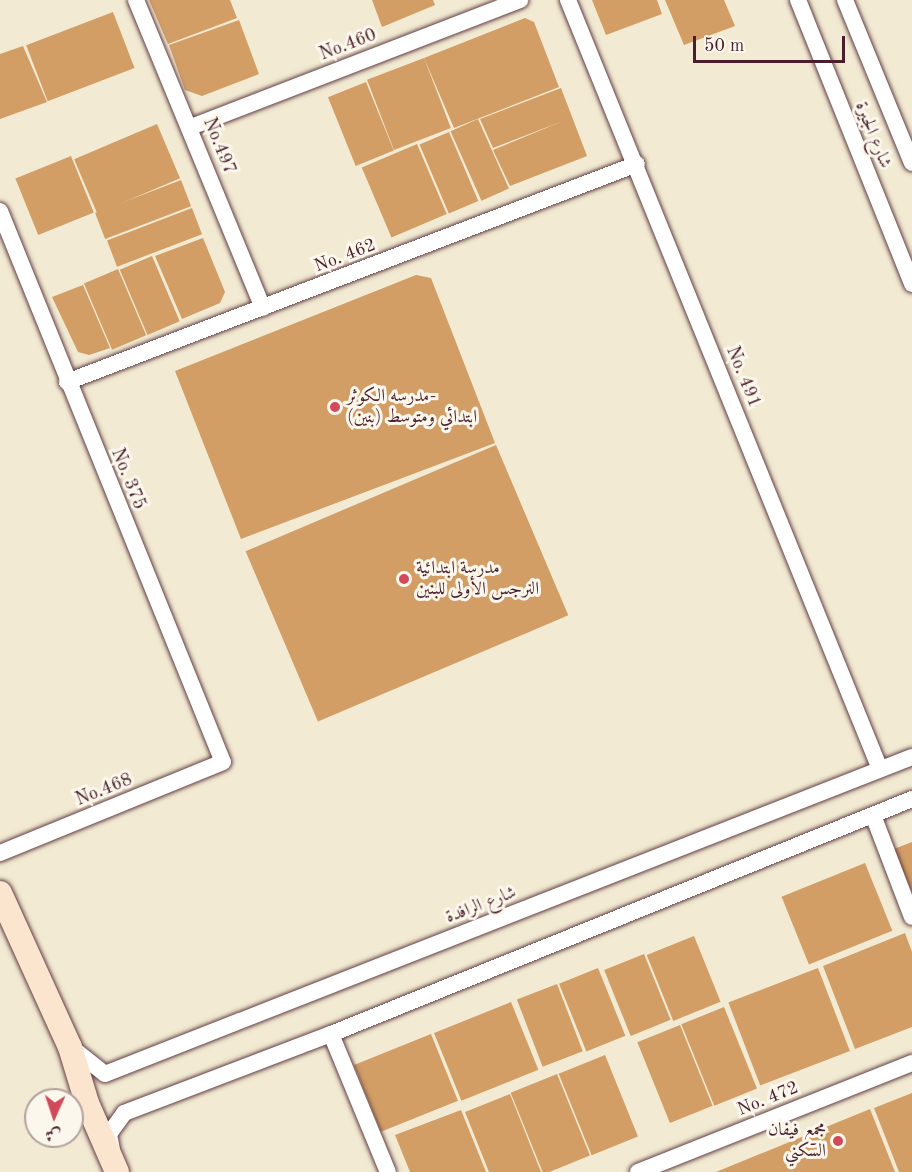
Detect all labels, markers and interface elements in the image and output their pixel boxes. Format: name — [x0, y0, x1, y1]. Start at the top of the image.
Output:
street label: No.460 — [317, 24, 379, 66]
scale bar — [696, 24, 848, 62]
text: 50 m — [704, 37, 744, 55]
street label: شارع الجيرة — [850, 99, 896, 171]
street label: No.497 — [198, 115, 240, 177]
street label: No. 462 — [311, 234, 379, 278]
street label: No. 491 — [721, 343, 765, 411]
place label: مدرسه الكوثر- ابتدائي ومتوسط (بنين) — [347, 386, 477, 428]
marker: مدرسه الكوثر- ابتدائي ومتوسط (بنين) — [328, 400, 342, 414]
street label: No. 375 — [106, 445, 150, 513]
place label: مدرسة ابتدائية النرجس الأولى للبنين — [416, 558, 539, 600]
marker: مدرسة ابتدائية النرجس الأولى للبنين — [397, 572, 411, 586]
street label: No.468 — [73, 769, 135, 811]
street label: شارع الرافدة — [443, 882, 519, 928]
street label: No. 472 — [734, 1077, 802, 1121]
north arrow — [24, 1088, 84, 1148]
place label: مجمع فيفان السكني — [768, 1120, 826, 1162]
text: ش — [45, 1126, 62, 1142]
marker: مجمع فيفان السكني — [831, 1134, 845, 1148]

